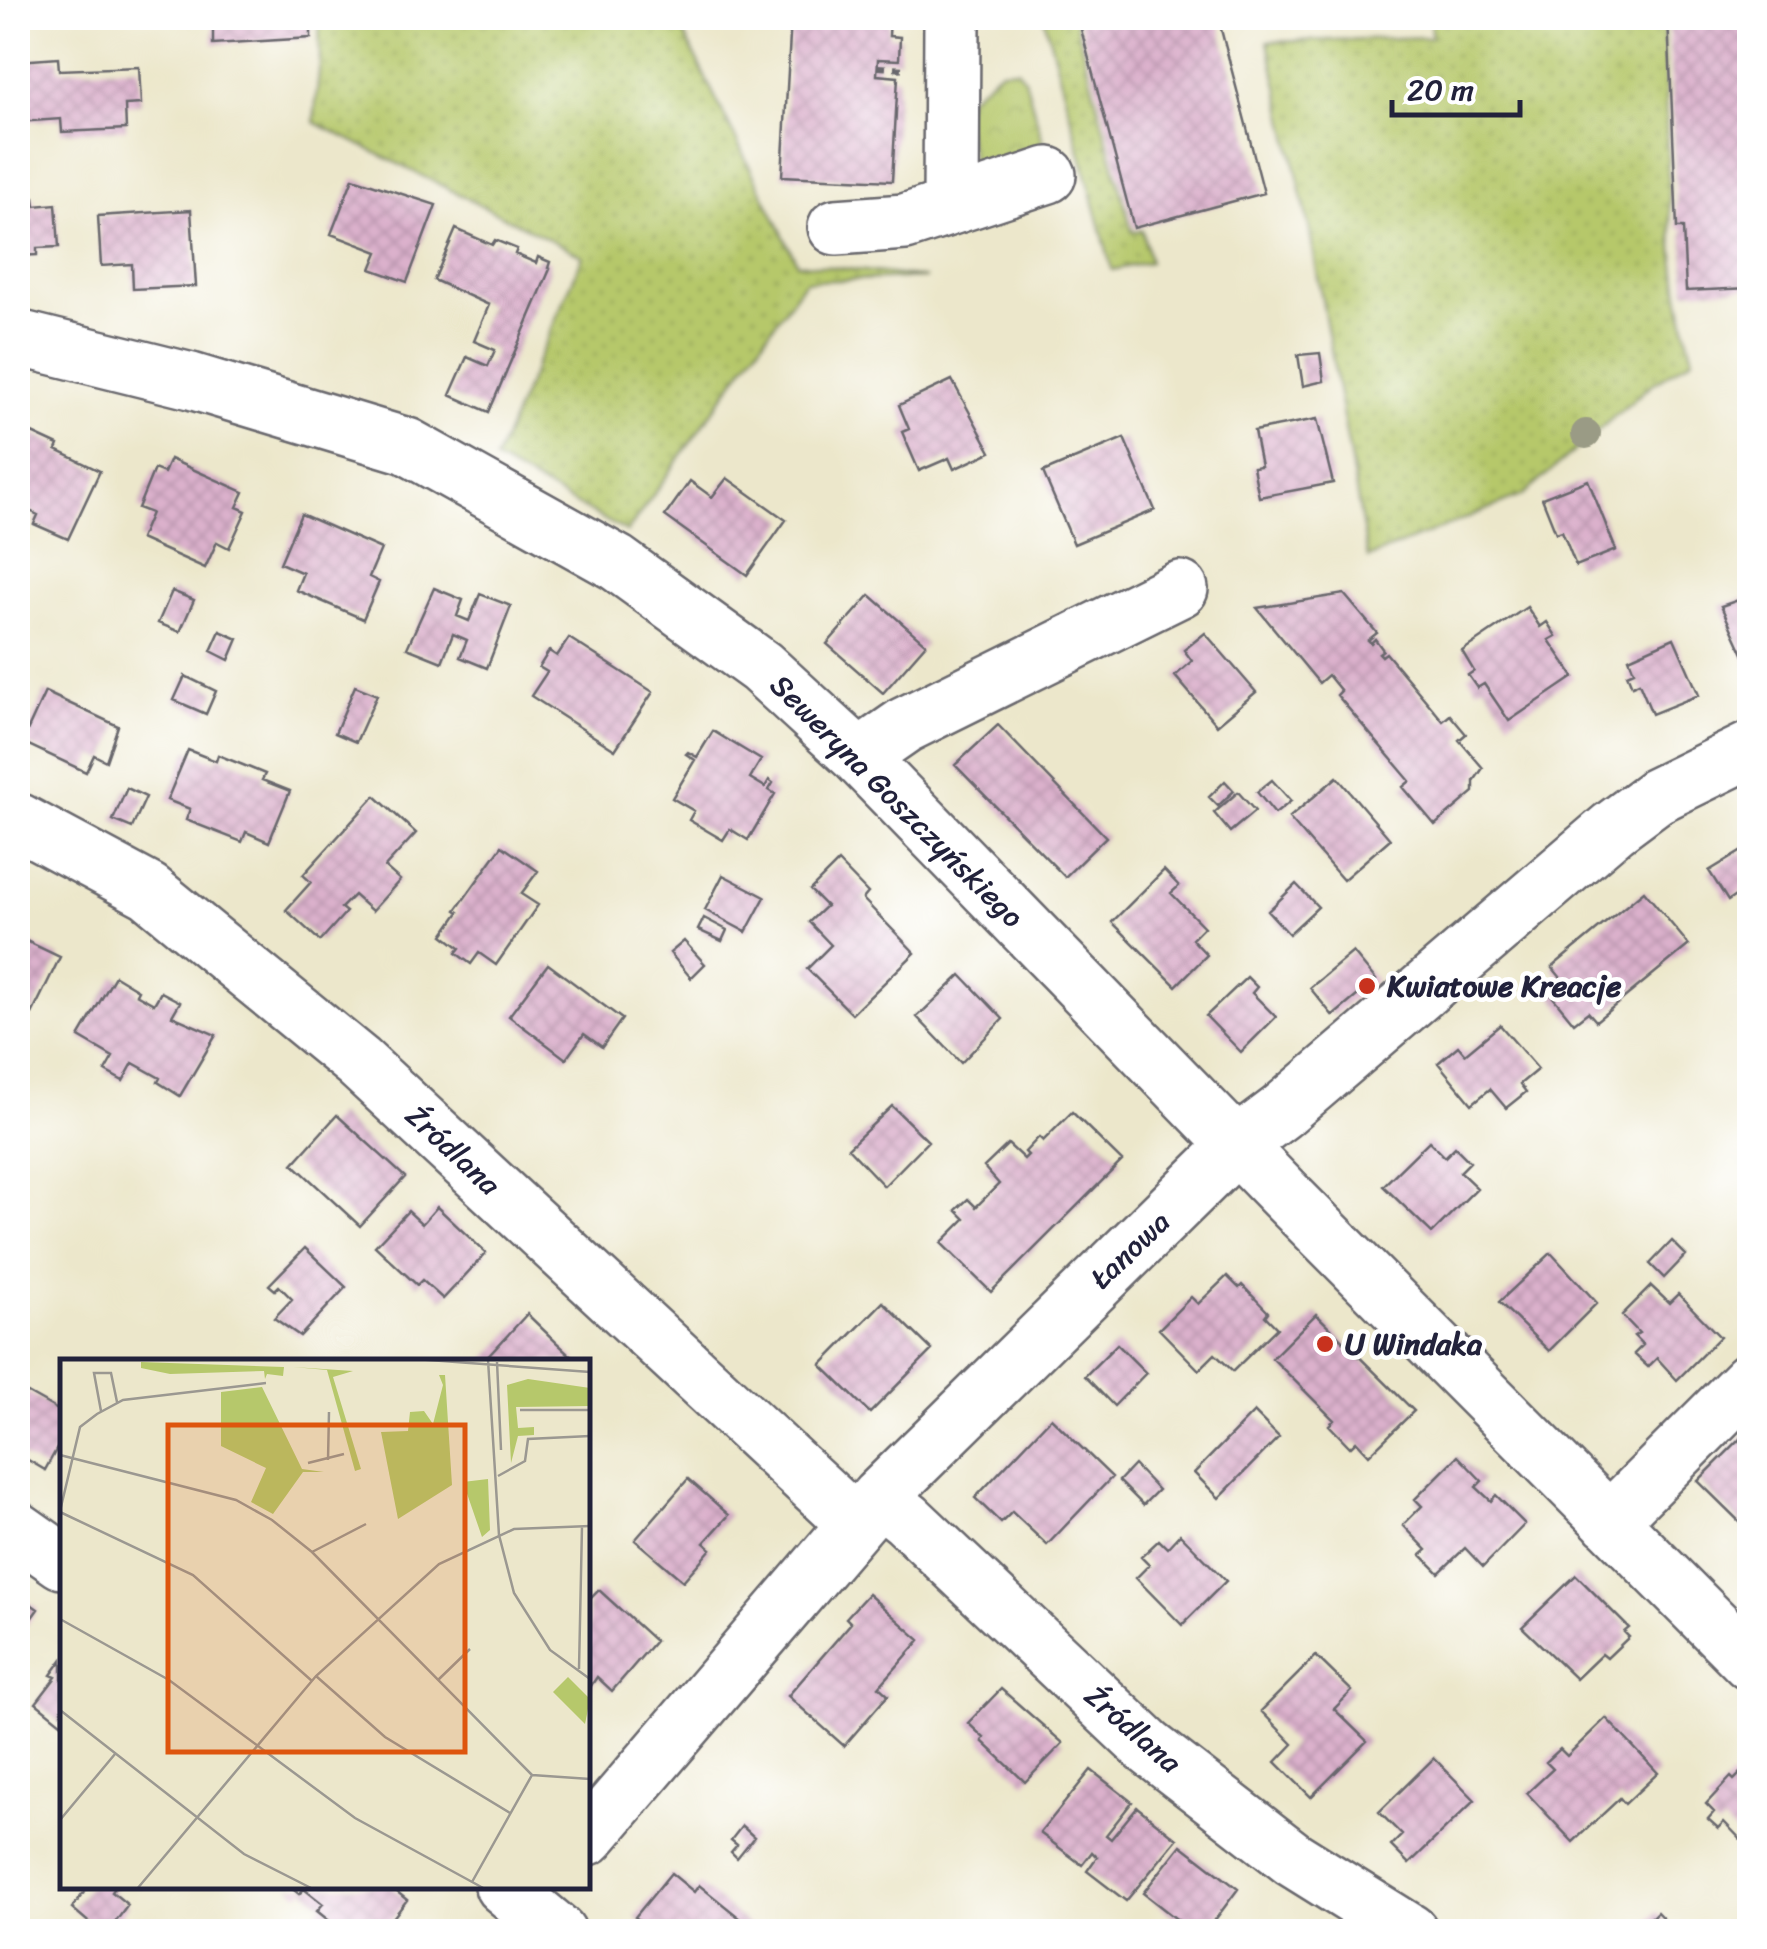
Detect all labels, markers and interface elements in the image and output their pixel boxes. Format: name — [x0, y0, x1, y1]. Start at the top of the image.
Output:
scale bar — [1392, 55, 1520, 117]
text: 20 m — [1407, 63, 1474, 117]
street label: Seweryna Goszczyńskiego — [757, 661, 1038, 942]
place label: Kwiatowe Kreacje — [1386, 959, 1622, 1013]
marker: Kwiatowe Kreacje — [1356, 975, 1378, 997]
street label: Źródlana — [392, 1091, 515, 1210]
street label: Łanowa — [1077, 1197, 1183, 1303]
place label: U Windaka — [1345, 1317, 1483, 1371]
marker: U Windaka — [1314, 1333, 1336, 1355]
inset map — [60, 1359, 590, 1889]
street label: Źródlana — [1072, 1671, 1195, 1788]

